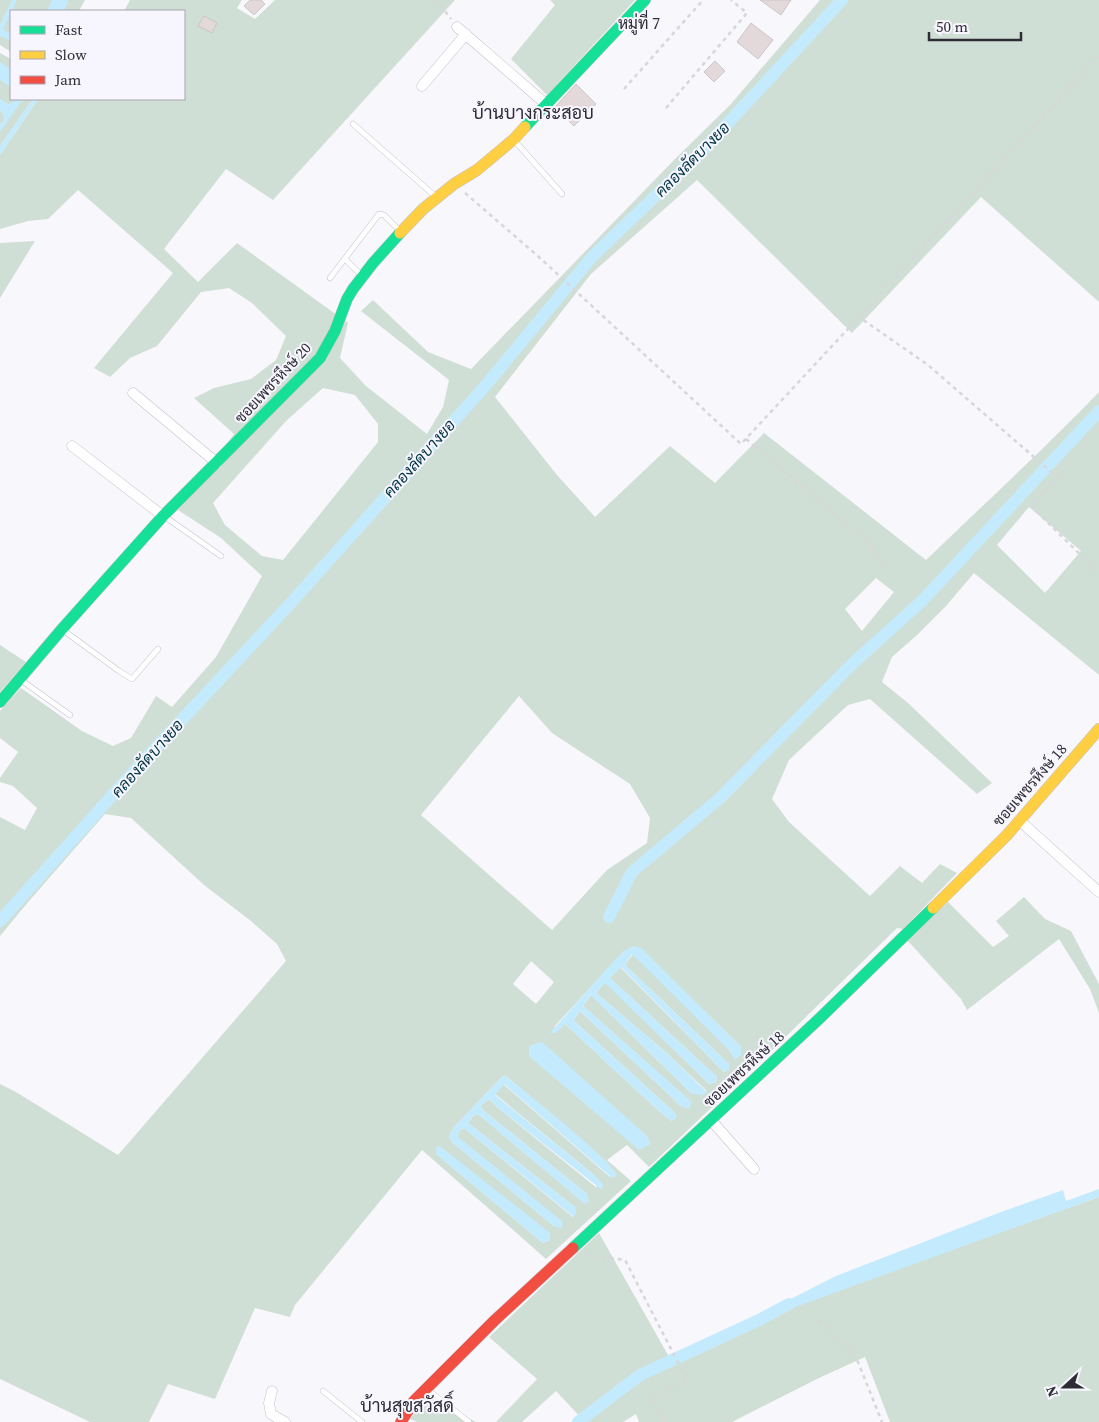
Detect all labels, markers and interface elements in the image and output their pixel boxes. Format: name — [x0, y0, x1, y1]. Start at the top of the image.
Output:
district label: หมู่ที่ 7 — [618, 9, 660, 35]
legend — [10, 10, 185, 100]
scale bar — [929, 10, 1022, 42]
text: 50 m — [936, 16, 968, 37]
text: Fast — [55, 19, 82, 40]
text: Slow — [55, 44, 87, 65]
text: Jam — [54, 69, 82, 90]
district label: บ้านบางกระสอบ — [472, 100, 594, 125]
water label: คลองลัดบางยอ — [649, 116, 735, 202]
street label: ซอยเพชรหึงษ์ 20 — [230, 338, 316, 428]
water label: คลองลัดบางยอ — [378, 414, 460, 502]
water label: คลองลัดบางยอ — [106, 714, 188, 802]
street label: ซอยเพชรหึงษ์ 18 — [988, 739, 1071, 831]
street label: ซอยเพชรหึงษ์ 18 — [699, 1026, 789, 1112]
north arrow — [1039, 1362, 1089, 1412]
text: N — [1041, 1383, 1063, 1400]
district label: บ้านสุขสวัสดิ์ — [360, 1390, 454, 1418]

